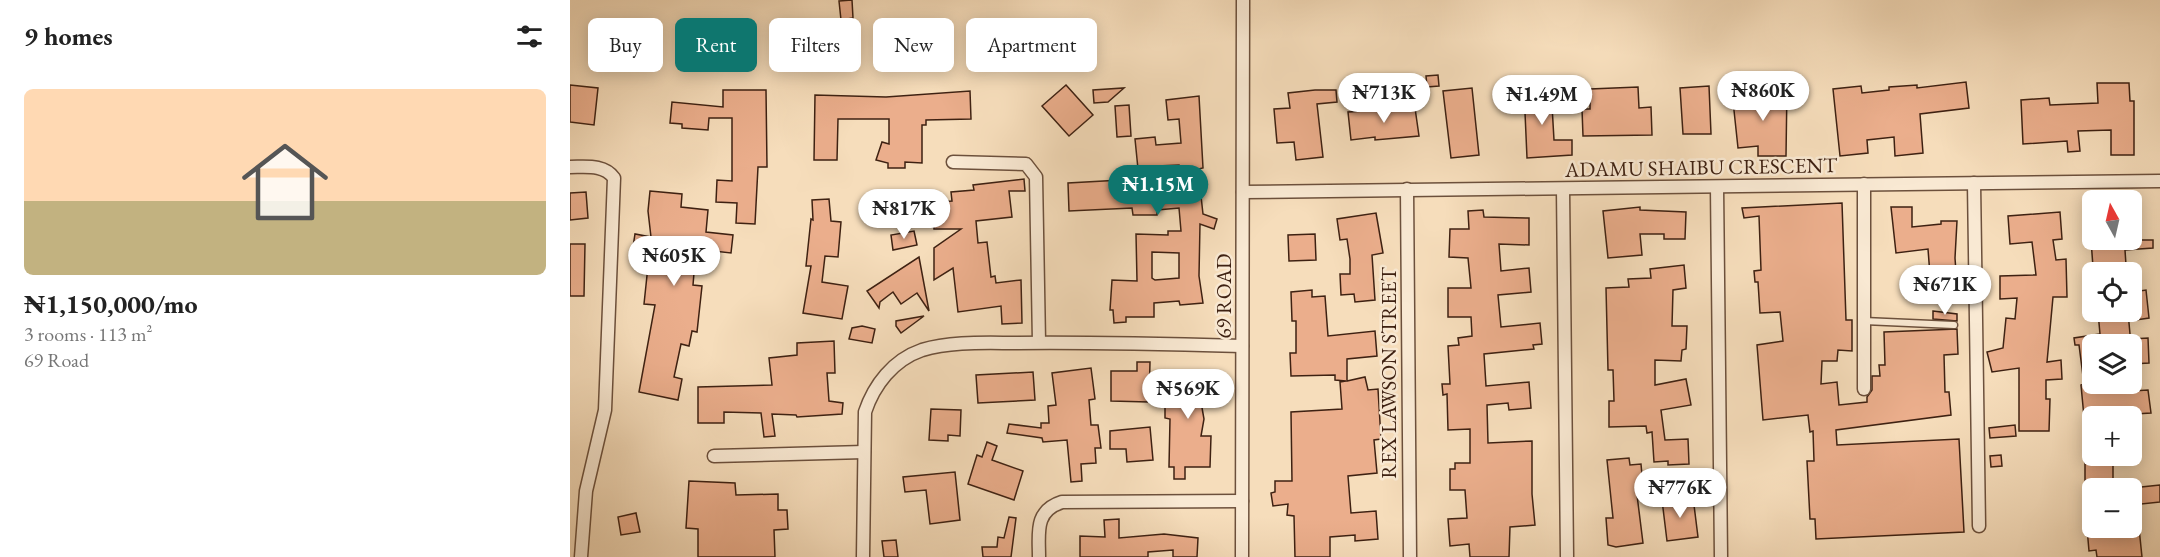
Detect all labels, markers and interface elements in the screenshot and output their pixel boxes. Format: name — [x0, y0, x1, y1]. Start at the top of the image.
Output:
chip: Buy — [588, 18, 663, 72]
chip: Rent — [675, 18, 757, 72]
chip: Filters — [769, 18, 861, 72]
chip: New — [873, 18, 954, 72]
chip: Apartment — [966, 18, 1097, 72]
text: 9 homes — [24, 19, 113, 53]
icon: filters — [513, 20, 546, 53]
pin: ₦860K — [1721, 71, 1805, 122]
pin: ₦713K — [1342, 73, 1426, 124]
pin: ₦1.49M — [1493, 75, 1591, 126]
text: ₦860K — [1731, 77, 1795, 103]
text: ₦713K — [1352, 79, 1416, 105]
text: ₦1.49M — [1506, 81, 1578, 107]
icon: home — [231, 128, 339, 236]
street label: ADAMU SHAIBU CRESCENT — [1564, 151, 1838, 183]
pin: ₦1.15M — [1109, 165, 1207, 216]
text: ₦1.15M — [1122, 171, 1194, 197]
pin: ₦817K — [862, 189, 946, 240]
north arrow — [2082, 190, 2142, 250]
map controls — [2082, 190, 2142, 538]
text: ₦817K — [872, 195, 936, 221]
pin: ₦605K — [632, 236, 716, 287]
text: ₦605K — [642, 242, 706, 268]
street label: 69 ROAD — [1210, 253, 1237, 339]
button: locate — [2082, 262, 2142, 322]
pin: ₦671K — [1903, 265, 1987, 316]
street label: REX LAWSON STREET — [1375, 266, 1402, 479]
text: ₦671K — [1913, 271, 1977, 297]
text: ₦1,150,000/mo — [24, 287, 198, 321]
text: 3 rooms · 113 m² — [24, 321, 152, 347]
button: layers — [2082, 334, 2142, 394]
text: 69 Road — [24, 347, 89, 373]
pin: ₦569K — [1146, 369, 1230, 420]
text: ₦569K — [1156, 375, 1220, 401]
button: + — [2082, 406, 2142, 466]
pin: ₦776K — [1638, 468, 1722, 519]
text: ₦776K — [1648, 474, 1712, 500]
button: − — [2082, 478, 2142, 538]

